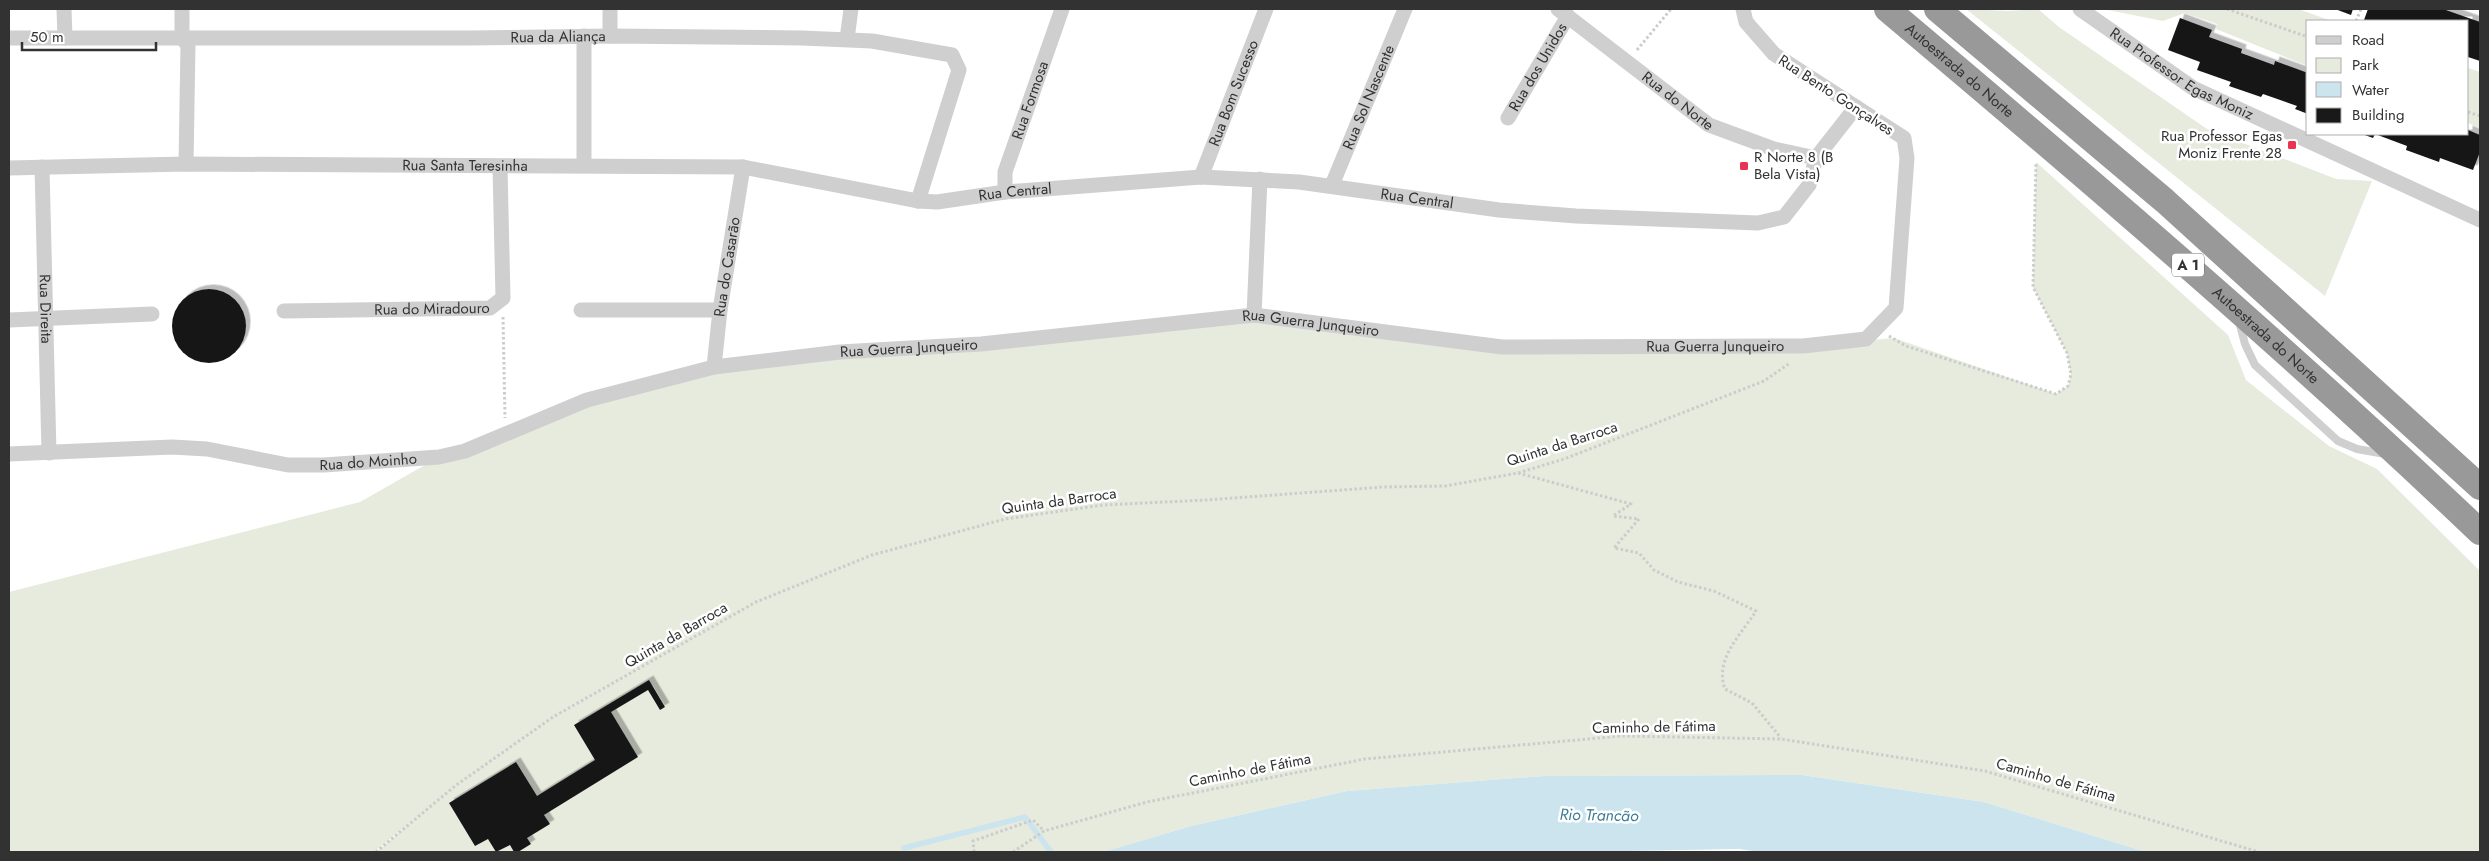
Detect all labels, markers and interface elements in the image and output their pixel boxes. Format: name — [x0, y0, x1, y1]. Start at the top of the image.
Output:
street label: Autoestrada do Norte — [1900, 18, 2019, 123]
street label: Rua dos Unidos — [1503, 19, 1573, 116]
scale bar — [22, 20, 156, 52]
legend — [2306, 20, 2469, 135]
street label: Rua Professor Egas Moniz — [2105, 22, 2257, 125]
street label: Rua da Aliança — [510, 25, 606, 48]
text: 50 m — [30, 26, 64, 48]
text: Road — [2352, 29, 2384, 51]
street label: Rua Bom Sucesso — [1203, 37, 1264, 149]
street label: Rua Sol Nascente — [1337, 41, 1400, 153]
street label: Rua Bento Gonçalves — [1774, 49, 1898, 141]
text: Park — [2352, 54, 2379, 76]
street label: Rua Formosa — [1006, 58, 1054, 142]
street label: Rua do Norte — [1637, 66, 1719, 136]
text: Water — [2352, 79, 2390, 101]
text: Building — [2352, 104, 2404, 126]
place label: Rua Professor Egas Moniz Frente 28 — [2161, 125, 2282, 164]
marker: Rua Professor Egas Moniz Frente 28 — [2286, 139, 2298, 151]
place label: R Norte 8 (B Bela Vista) — [1754, 146, 1833, 185]
street label: Rua Santa Teresinha — [402, 154, 528, 177]
marker: R Norte 8 (B Bela Vista) — [1738, 160, 1750, 172]
street label: Rua Central — [977, 177, 1052, 207]
street label: Rua Central — [1379, 183, 1455, 215]
street label: Rua do Casarão — [708, 215, 746, 318]
road number: A 1 — [2172, 254, 2204, 276]
street label: Rua Direita — [34, 274, 57, 344]
street label: Autoestrada do Norte — [2207, 281, 2325, 389]
street label: Rua do Miradouro — [374, 297, 490, 321]
street label: Rua Guerra Junqueiro — [1241, 304, 1381, 342]
street label: Rua Guerra Junqueiro — [839, 333, 978, 363]
street label: Rua Guerra Junqueiro — [1646, 335, 1784, 358]
street label: Quinta da Barroca — [1504, 416, 1620, 472]
street label: Rua do Moinho — [319, 448, 418, 476]
street label: Quinta da Barroca — [1000, 482, 1118, 520]
street label: Quinta da Barroca — [621, 597, 731, 673]
street label: Caminho de Fátima — [1592, 715, 1716, 739]
street label: Caminho de Fátima — [1187, 747, 1313, 793]
street label: Caminho de Fátima — [1994, 752, 2118, 808]
water label: Rio Trancão — [1559, 803, 1639, 827]

